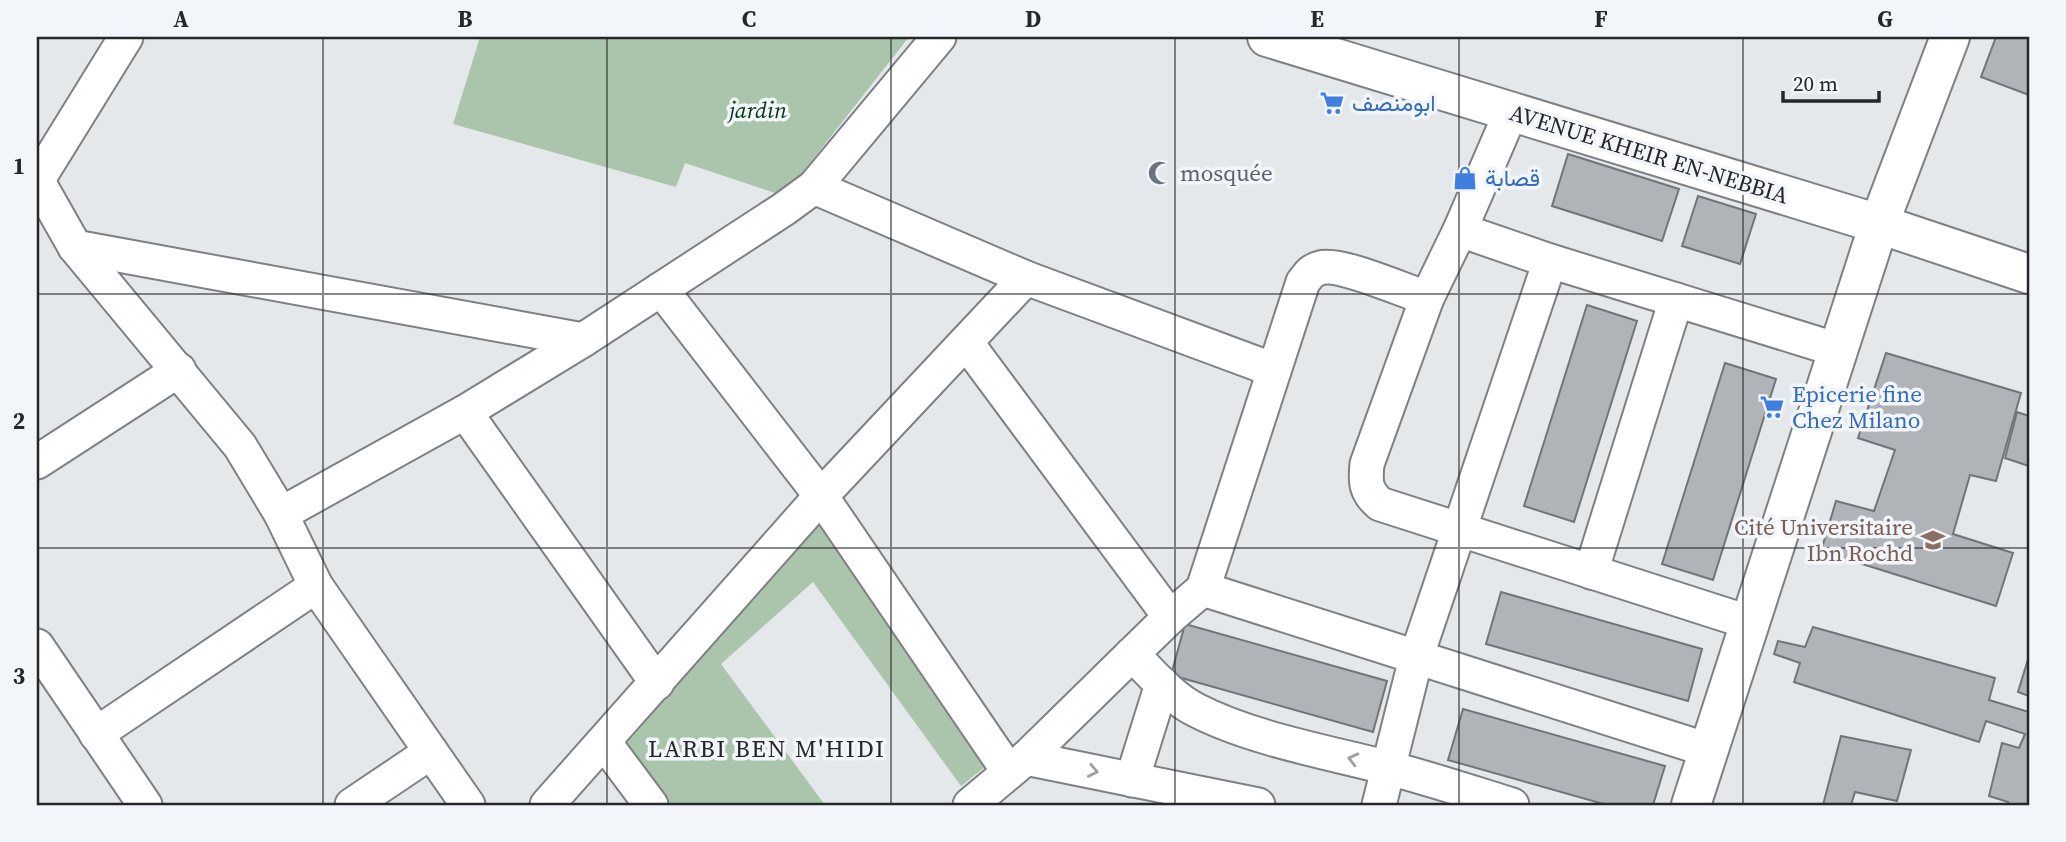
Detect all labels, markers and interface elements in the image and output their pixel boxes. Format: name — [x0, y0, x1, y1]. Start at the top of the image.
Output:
text: A — [173, 3, 189, 35]
text: B — [458, 3, 473, 35]
text: C — [742, 3, 756, 35]
text: D — [1025, 3, 1041, 35]
text: E — [1310, 3, 1324, 35]
text: F — [1594, 3, 1608, 35]
text: G — [1877, 3, 1893, 35]
scale bar — [1783, 60, 1879, 104]
text: 20 m — [1793, 69, 1838, 98]
place label: ابومنصف — [1352, 87, 1436, 119]
supermarket icon: ابومنصف — [1318, 89, 1346, 117]
park label: jardin — [726, 94, 787, 126]
street label: AVENUE KHEIR EN-NEBBIA — [1506, 96, 1793, 212]
text: 1 — [13, 150, 25, 182]
place label: mosquée — [1180, 157, 1273, 189]
mosque icon: mosquée — [1146, 159, 1174, 187]
place label: قصابة — [1485, 162, 1540, 194]
shop icon: قصابة — [1451, 164, 1479, 192]
place label: Epicerie fine Chez Milano — [1792, 378, 1922, 436]
supermarket icon: Epicerie fine Chez Milano — [1758, 393, 1786, 421]
text: 2 — [13, 405, 25, 437]
place label: Cité Universitaire Ibn Rochd — [1734, 511, 1913, 569]
school or university icon: Cité Universitaire Ibn Rochd — [1919, 526, 1947, 554]
text: 3 — [13, 660, 25, 692]
district label: LARBI BEN M'HIDI — [648, 732, 886, 765]
one-way arrow — [1347, 753, 1359, 767]
one-way arrow — [1087, 763, 1099, 778]

